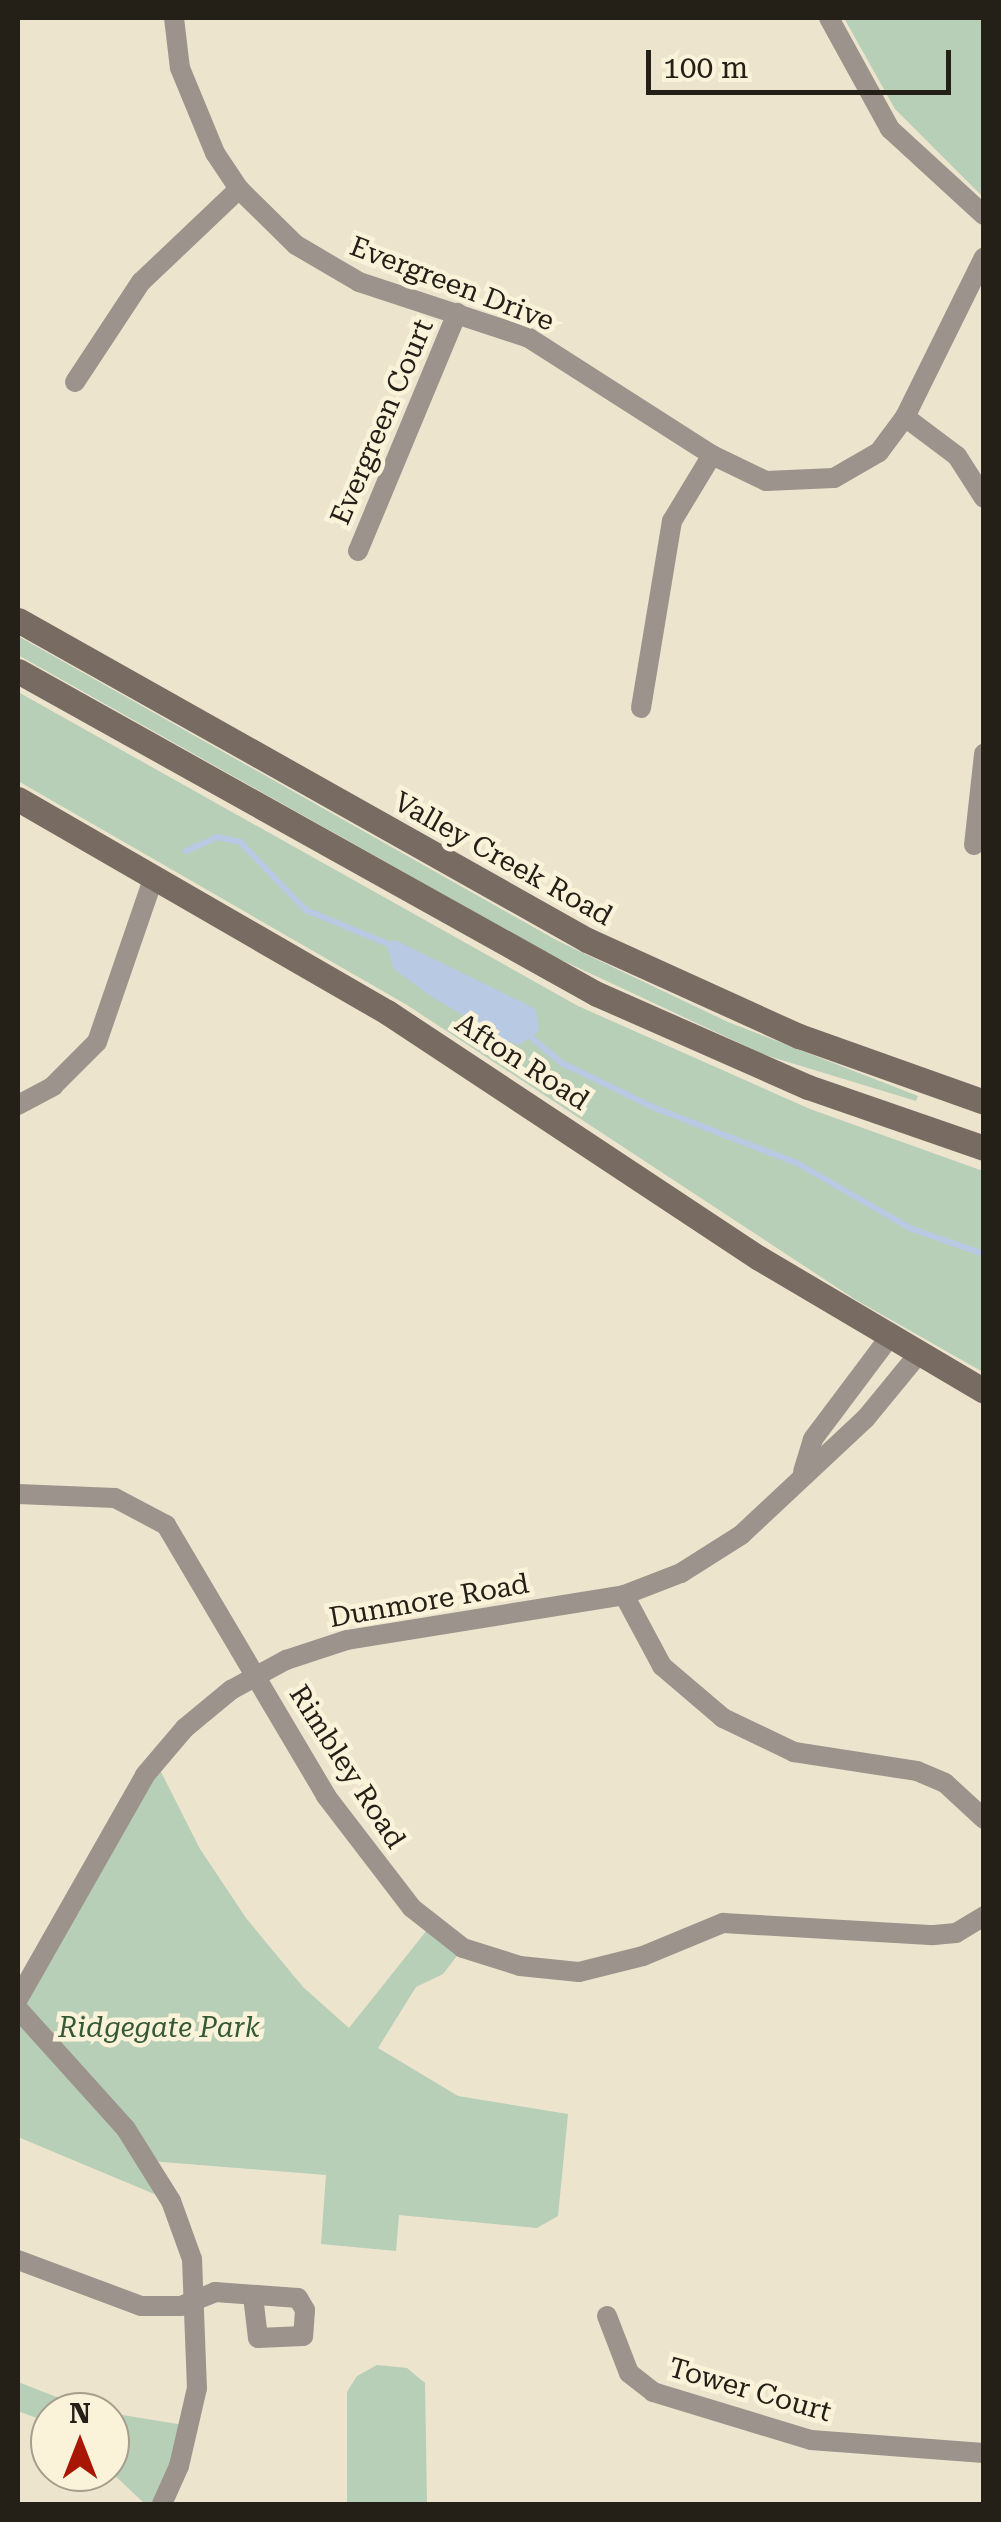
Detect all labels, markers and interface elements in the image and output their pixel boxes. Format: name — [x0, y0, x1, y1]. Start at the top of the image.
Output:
scale bar — [651, 30, 956, 92]
text: 100 m — [663, 50, 748, 85]
street label: Evergreen Drive — [345, 230, 559, 338]
street label: Evergreen Court — [324, 314, 440, 530]
street label: Valley Creek Road — [388, 785, 618, 933]
street label: Afton Road — [449, 1006, 595, 1118]
street label: Dunmore Road — [326, 1567, 532, 1635]
street label: Rimbley Road — [282, 1679, 412, 1855]
park label: Ridgegate Park — [58, 2011, 260, 2045]
street label: Tower Court — [665, 2351, 835, 2429]
north arrow — [30, 2392, 130, 2492]
text: N — [69, 2397, 91, 2430]

